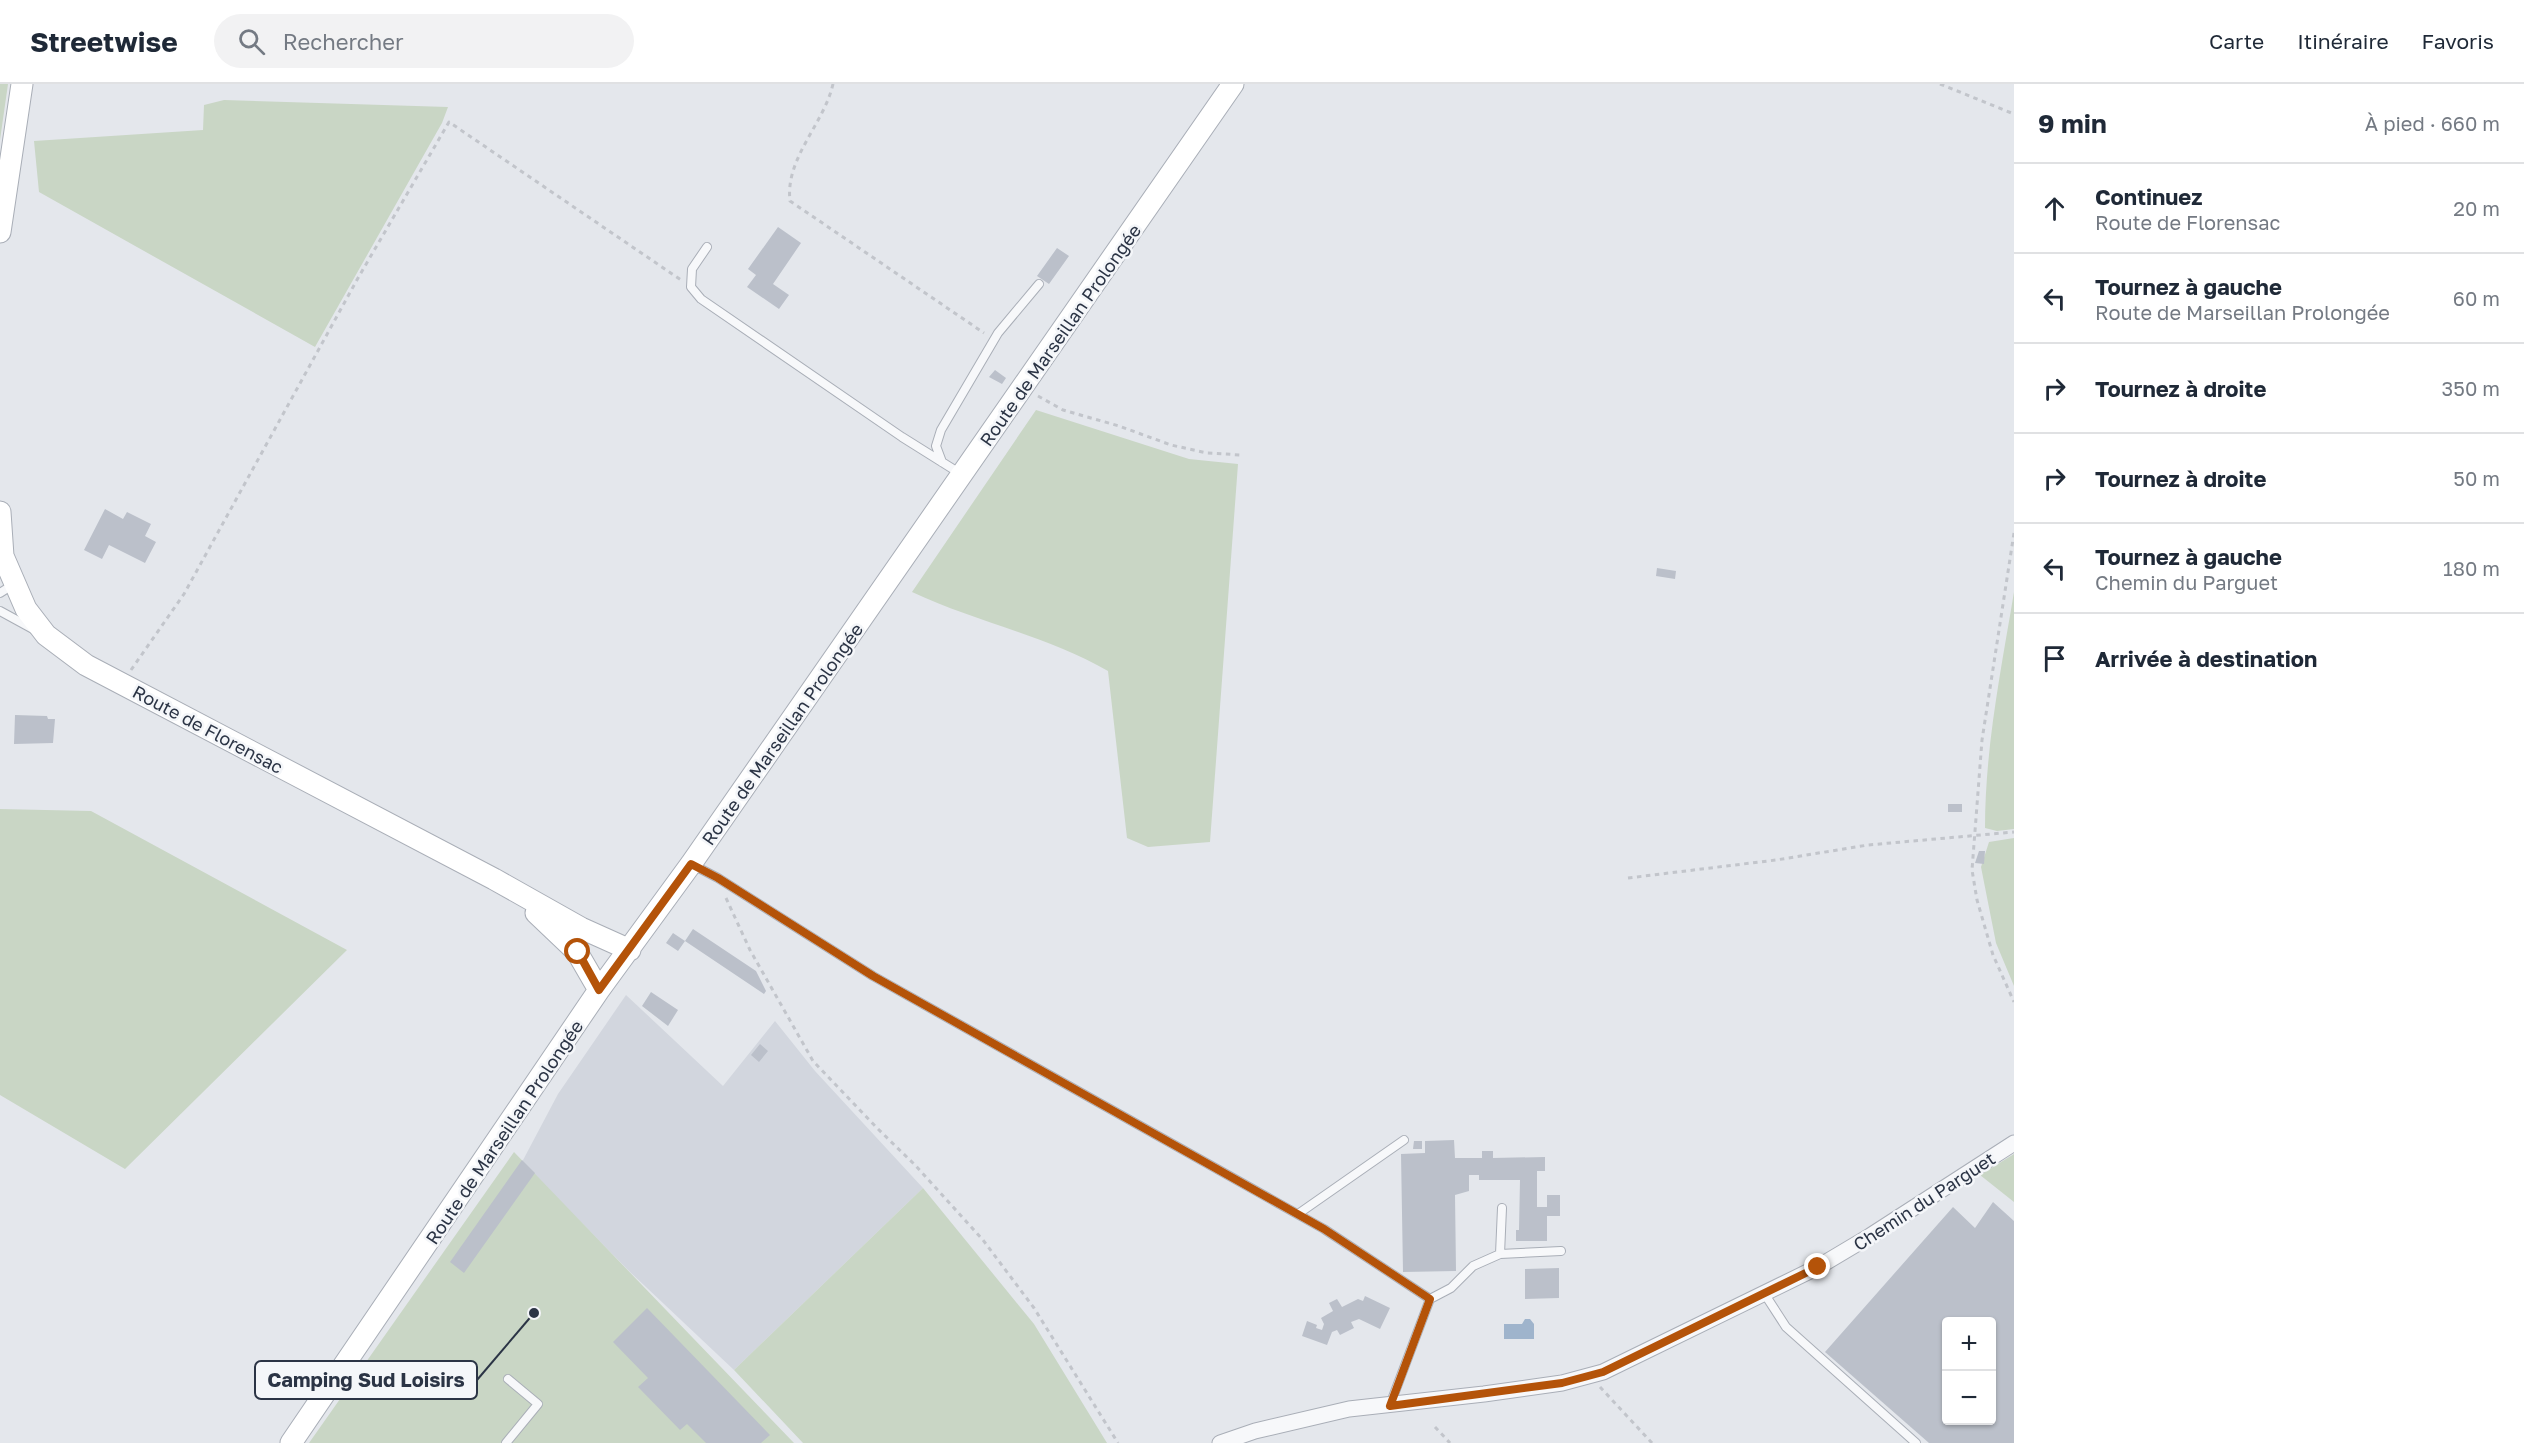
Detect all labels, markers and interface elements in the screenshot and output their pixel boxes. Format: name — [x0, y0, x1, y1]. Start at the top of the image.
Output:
search box — [214, 14, 634, 68]
text: Streetwise — [30, 25, 178, 58]
icon: search — [235, 25, 268, 58]
text: Rechercher — [283, 28, 404, 55]
text: Carte — [2209, 28, 2264, 54]
text: Itinéraire — [2297, 28, 2389, 54]
text: Favoris — [2422, 28, 2494, 54]
text: 9 min — [2038, 108, 2107, 139]
text: À pied · 660 m — [2365, 111, 2500, 135]
text: Continuez — [2095, 183, 2202, 210]
icon: ahead — [2038, 192, 2071, 225]
text: 20 m — [2453, 196, 2500, 220]
text: Route de Florensac — [2095, 210, 2280, 234]
street label: Route de Marseillan Prolongée — [975, 220, 1145, 450]
text: Tournez à gauche — [2095, 273, 2282, 300]
icon: left — [2038, 282, 2071, 315]
text: 60 m — [2453, 286, 2500, 310]
text: Route de Marseillan Prolongée — [2095, 300, 2390, 324]
icon: right — [2038, 372, 2071, 405]
text: Tournez à droite — [2095, 375, 2266, 402]
text: 350 m — [2442, 376, 2500, 400]
icon: right — [2038, 462, 2071, 495]
text: Tournez à droite — [2095, 465, 2266, 492]
text: 50 m — [2453, 466, 2500, 490]
text: Tournez à gauche — [2095, 543, 2282, 570]
icon: left — [2038, 552, 2071, 585]
text: 180 m — [2443, 556, 2500, 580]
text: Chemin du Parguet — [2095, 570, 2278, 594]
street label: Route de Marseillan Prolongée — [697, 619, 867, 849]
icon: arrive — [2038, 642, 2071, 675]
text: Arrivée à destination — [2095, 645, 2317, 672]
street label: Route de Florensac — [129, 680, 287, 778]
route start — [564, 938, 590, 964]
street label: Route de Marseillan Prolongée — [421, 1016, 587, 1248]
street label: Chemin du Parguet — [1849, 1147, 1999, 1255]
route end — [1804, 1253, 1830, 1279]
map controls — [1942, 1317, 1996, 1425]
button: + — [1942, 1317, 1996, 1371]
callout: Camping Sud Loisirs — [255, 1361, 477, 1399]
text: Camping Sud Loisirs — [267, 1367, 465, 1391]
button: − — [1942, 1371, 1996, 1425]

